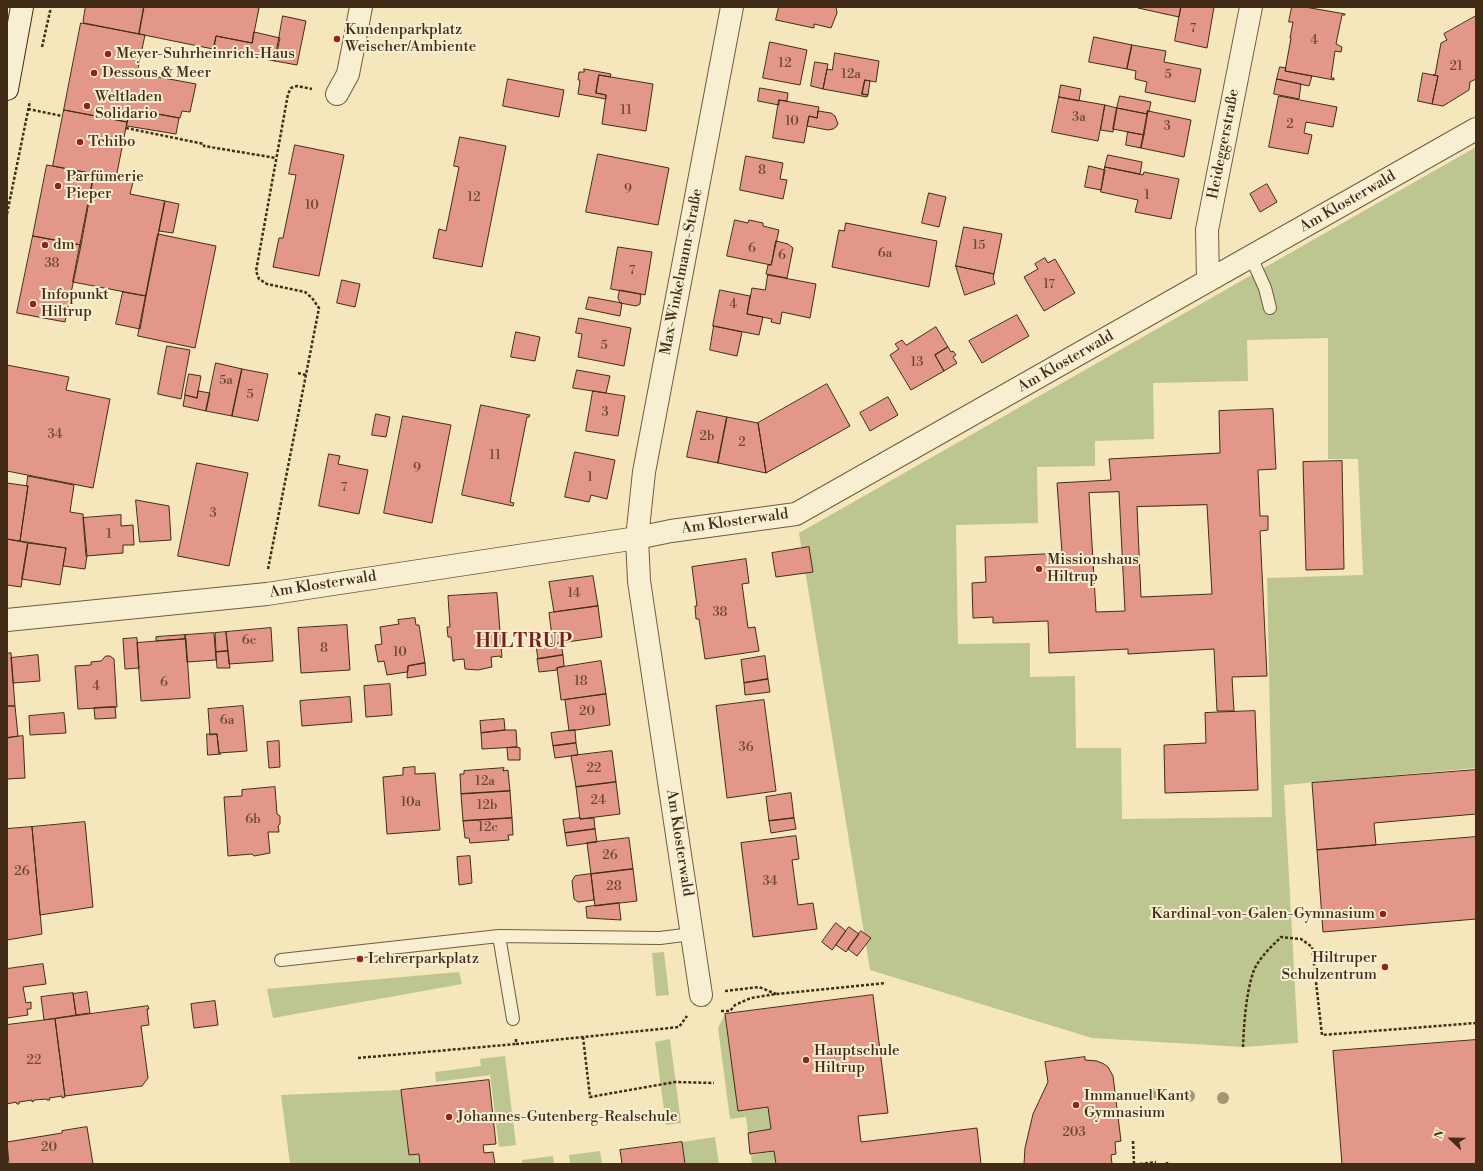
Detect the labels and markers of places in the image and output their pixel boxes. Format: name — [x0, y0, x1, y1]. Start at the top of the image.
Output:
place label: Kundenparkplatz Weischer/Ambiente — [345, 21, 476, 56]
marker: Kundenparkplatz Weischer/Ambiente — [332, 34, 342, 44]
place label: Meyer-Suhrheinrich-Haus — [116, 45, 295, 63]
marker: Meyer-Suhrheinrich-Haus — [103, 49, 113, 59]
place label: Dessous & Meer — [102, 64, 211, 82]
marker: Dessous & Meer — [89, 68, 99, 78]
place label: Weltladen Solidario — [95, 88, 162, 123]
marker: Weltladen Solidario — [82, 101, 92, 111]
place label: Tchibo — [88, 133, 135, 151]
marker: Tchibo — [75, 137, 85, 147]
place label: Parfümerie Pieper — [66, 168, 144, 203]
marker: Parfümerie Pieper — [53, 181, 63, 191]
place label: dm — [53, 236, 75, 254]
marker: dm — [40, 240, 50, 250]
place label: Infopunkt Hiltrup — [41, 286, 108, 321]
marker: Infopunkt Hiltrup — [28, 299, 38, 309]
place label: Missionshaus Hiltrup — [1047, 551, 1139, 586]
marker: Missionshaus Hiltrup — [1034, 564, 1044, 574]
place label: Kardinal-von-Galen-Gymnasium — [1151, 905, 1375, 923]
marker: Kardinal-von-Galen-Gymnasium — [1378, 909, 1388, 919]
place label: Hiltruper Schulzentrum — [1281, 949, 1377, 984]
place label: Lehrerparkplatz — [368, 950, 479, 968]
marker: Lehrerparkplatz — [355, 954, 365, 964]
marker: Hiltruper Schulzentrum — [1380, 962, 1390, 972]
place label: Hauptschule Hiltrup — [814, 1042, 900, 1077]
marker: Hauptschule Hiltrup — [801, 1055, 811, 1065]
place label: Immanuel Kant Gymnasium — [1084, 1087, 1190, 1122]
marker: Immanuel Kant Gymnasium — [1071, 1100, 1081, 1110]
place label: Johannes-Gutenberg-Realschule — [457, 1108, 678, 1126]
marker: Johannes-Gutenberg-Realschule — [444, 1112, 454, 1122]

